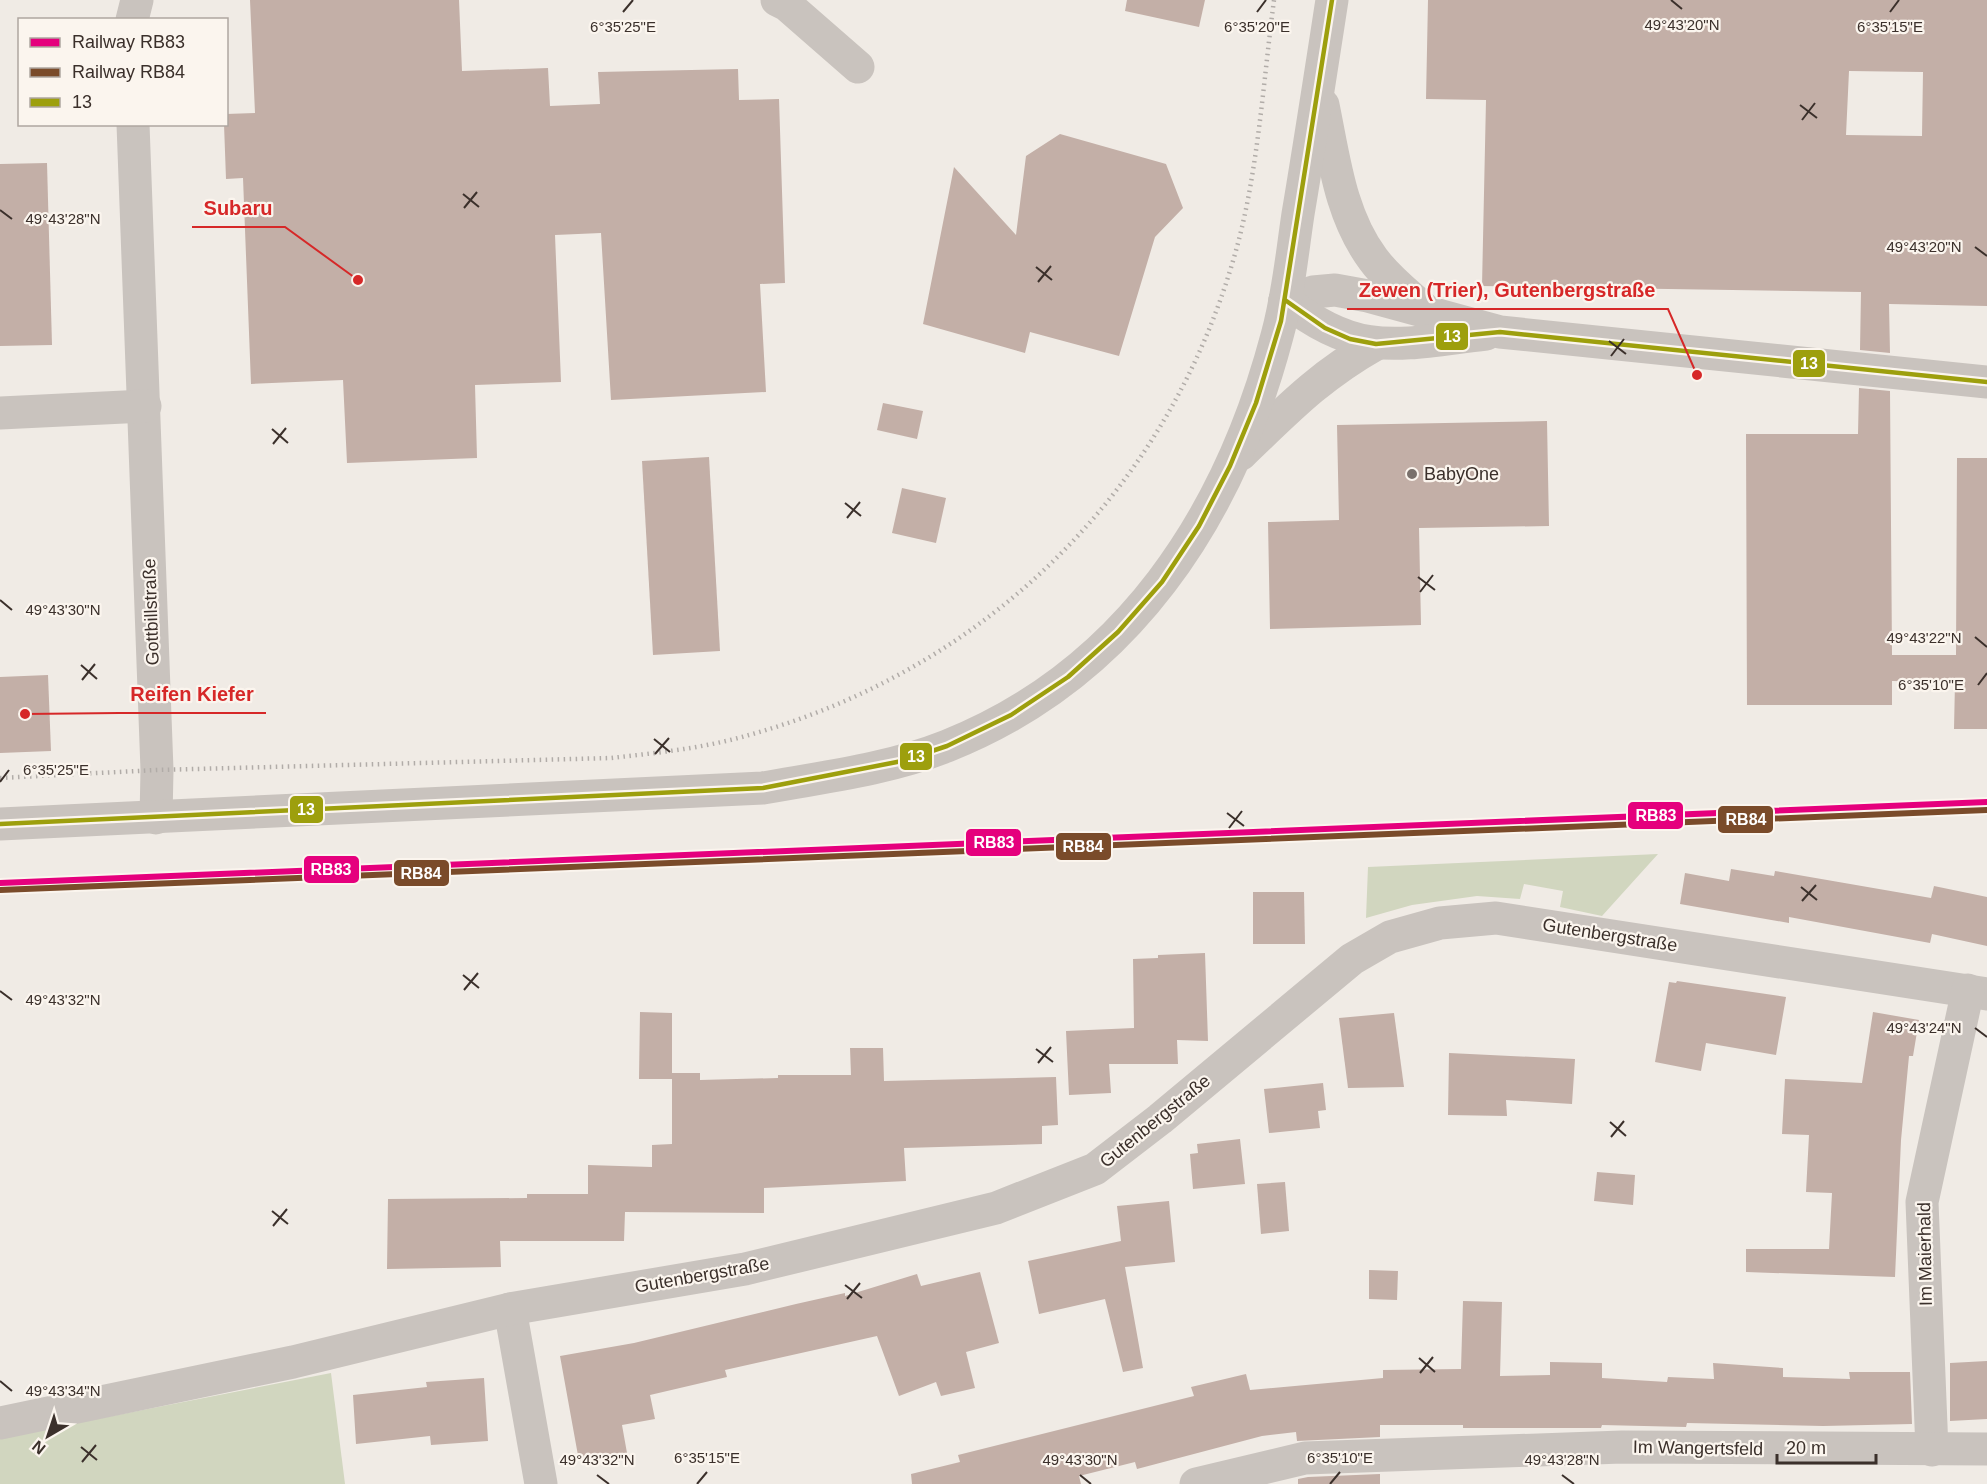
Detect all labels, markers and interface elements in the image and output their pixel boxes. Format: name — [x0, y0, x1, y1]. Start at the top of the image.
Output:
text: 49°43'20"N — [1644, 16, 1720, 33]
legend — [18, 18, 228, 126]
text: 6°35'25"E — [590, 18, 656, 35]
text: 6°35'20"E — [1224, 18, 1290, 35]
text: 6°35'15"E — [1857, 18, 1923, 35]
text: Railway RB83 — [72, 32, 185, 52]
text: Railway RB84 — [72, 62, 185, 82]
text: 13 — [72, 92, 92, 112]
callout: Subaru — [192, 189, 285, 227]
text: Subaru — [204, 197, 272, 219]
text: 49°43'28"N — [25, 210, 101, 227]
text: 49°43'20"N — [1886, 238, 1962, 255]
callout: Zewen (Trier), Gutenbergstraße — [1347, 271, 1668, 309]
text: Zewen (Trier), Gutenbergstraße — [1359, 279, 1655, 301]
line badge: 13 — [1435, 322, 1469, 351]
text: 13 — [1443, 328, 1461, 345]
line badge: 13 — [1792, 349, 1826, 378]
text: 13 — [1800, 355, 1818, 372]
place label: BabyOne — [1424, 464, 1499, 484]
marker: BabyOne — [1405, 467, 1419, 481]
street label: Gottbillstraße — [139, 558, 163, 666]
text: 49°43'30"N — [25, 601, 101, 618]
text: 49°43'22"N — [1886, 629, 1962, 646]
callout: Reifen Kiefer — [119, 675, 266, 713]
text: 6°35'10"E — [1898, 676, 1964, 693]
text: Reifen Kiefer — [130, 683, 254, 705]
line badge: 13 — [899, 742, 933, 771]
text: 13 — [907, 748, 925, 765]
text: 6°35'25"E — [23, 761, 89, 778]
line badge: 13 — [289, 795, 324, 824]
text: 13 — [297, 801, 315, 818]
line badge: RB83 — [1627, 801, 1684, 830]
line badge: RB84 — [1717, 805, 1774, 834]
text: RB83 — [1636, 807, 1677, 824]
text: RB84 — [1726, 811, 1767, 828]
line badge: RB83 — [965, 828, 1022, 857]
line badge: RB84 — [1055, 832, 1112, 861]
text: RB83 — [974, 834, 1015, 851]
text: RB84 — [1063, 838, 1104, 855]
line badge: RB83 — [303, 855, 360, 884]
line badge: RB84 — [393, 859, 450, 887]
text: RB83 — [311, 861, 352, 878]
text: RB84 — [401, 865, 442, 882]
street label: Gutenbergstraße — [1541, 914, 1679, 956]
text: 49°43'32"N — [25, 991, 101, 1008]
text: 49°43'24"N — [1886, 1019, 1962, 1036]
street label: Gutenbergstraße — [1096, 1070, 1214, 1172]
street label: Im Maierhald — [1914, 1202, 1936, 1306]
street label: Gutenbergstraße — [633, 1253, 771, 1297]
text: 49°43'34"N — [25, 1382, 101, 1399]
north arrow — [18, 1406, 78, 1466]
scale bar — [1777, 1427, 1876, 1465]
text: N — [29, 1437, 49, 1458]
street label: Im Wangertsfeld — [1633, 1437, 1763, 1459]
text: 20 m — [1786, 1438, 1826, 1458]
text: 6°35'15"E — [674, 1449, 740, 1466]
text: 6°35'10"E — [1307, 1449, 1373, 1466]
text: 49°43'32"N — [559, 1451, 635, 1468]
text: 49°43'30"N — [1042, 1451, 1118, 1468]
text: 49°43'28"N — [1524, 1451, 1600, 1468]

